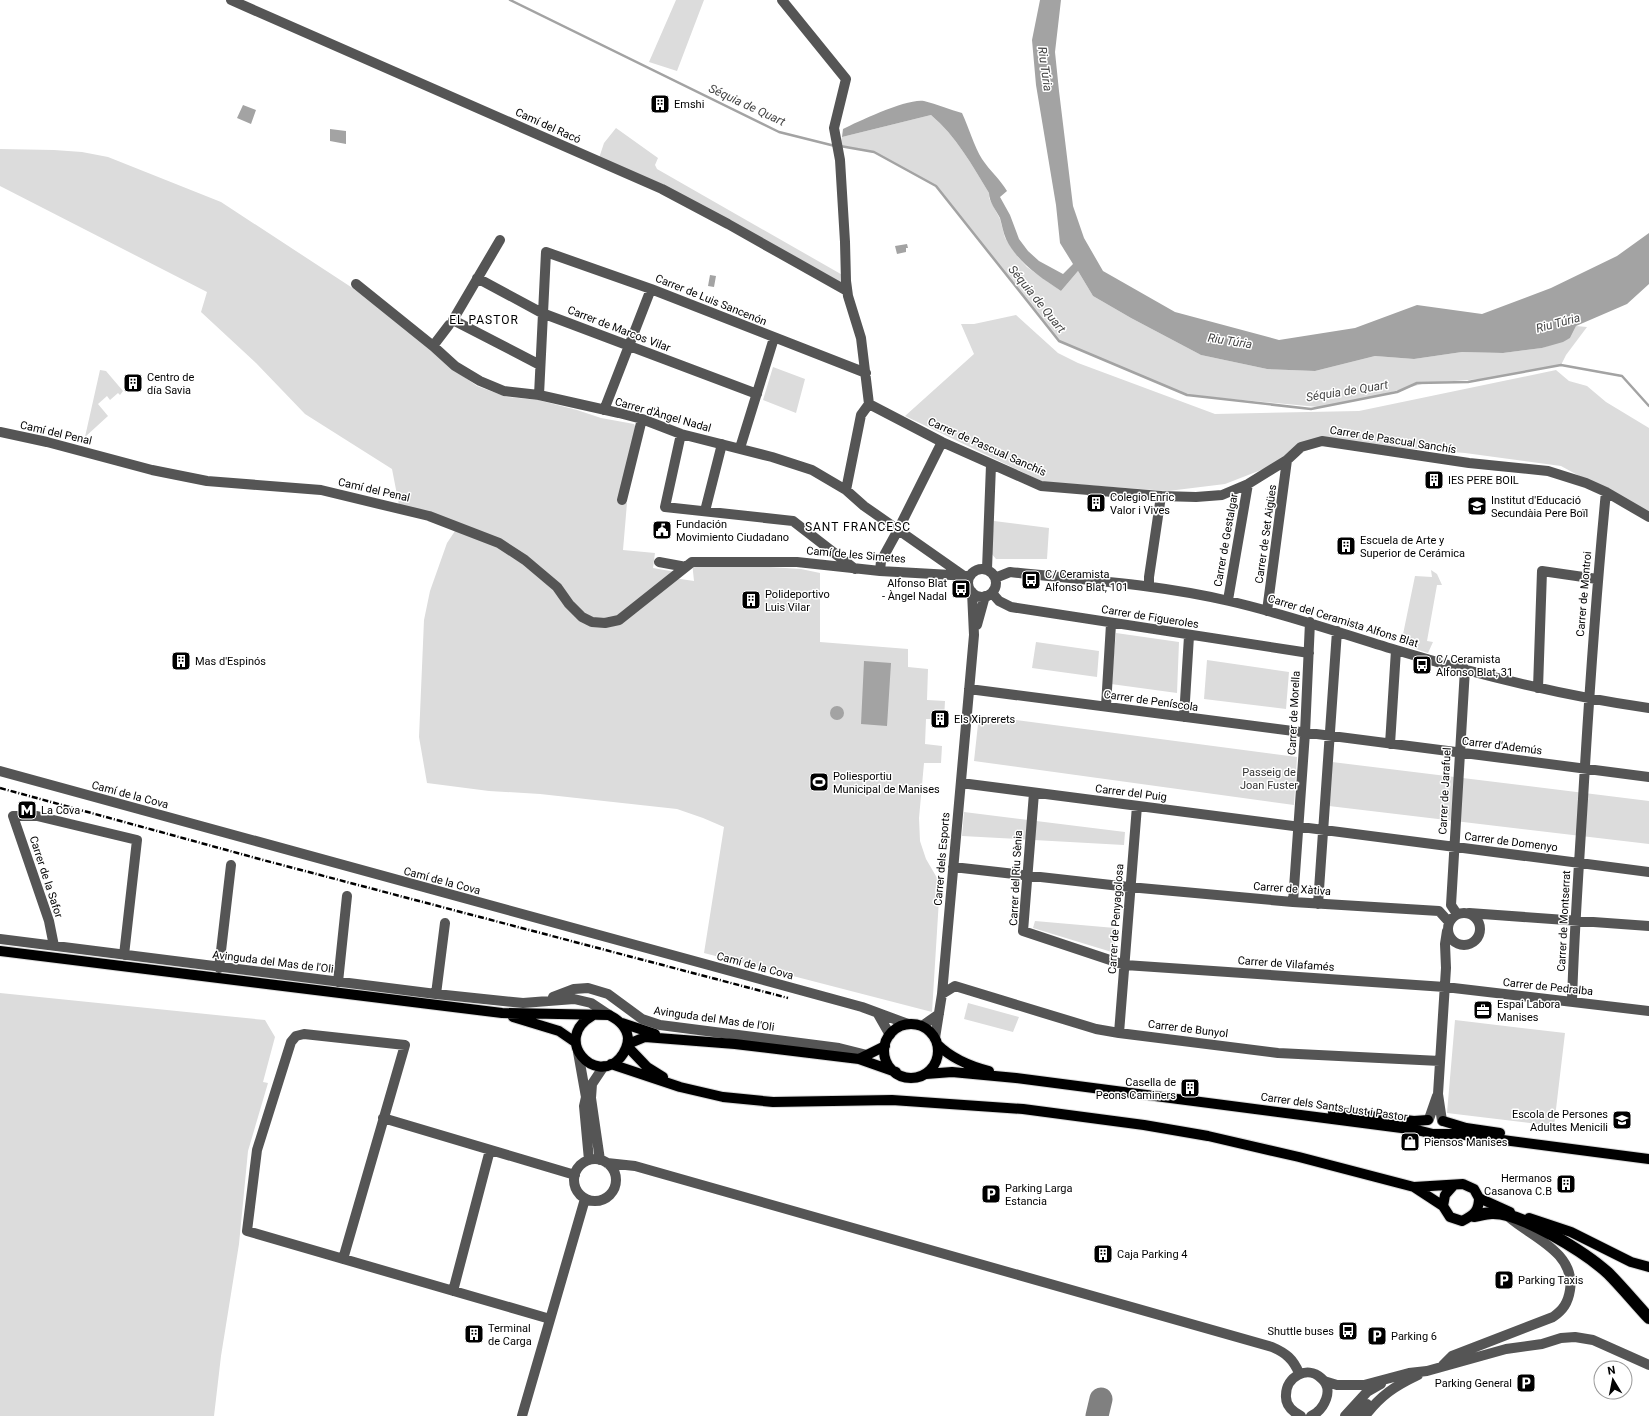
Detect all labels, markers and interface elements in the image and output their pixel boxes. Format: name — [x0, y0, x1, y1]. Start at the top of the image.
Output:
water label: Riu Túria — [1035, 46, 1055, 92]
water label: Séquia de Quart — [707, 81, 788, 129]
building icon: Emshi — [649, 93, 671, 115]
place label: Emshi — [674, 98, 704, 111]
street label: Camí del Racó — [513, 106, 583, 146]
water label: Séquia de Quart — [1006, 262, 1069, 336]
street label: Carrer de Luis Sancenón — [653, 272, 769, 328]
street label: Carrer de Marcos Vilar — [566, 303, 673, 355]
water label: Riu Túria — [1534, 310, 1582, 336]
district label: EL PASTOR — [449, 313, 519, 327]
water label: Riu Túria — [1207, 331, 1253, 351]
place label: Centro de día Savia — [147, 371, 194, 397]
building icon: Centro de día Savia — [122, 372, 144, 394]
water label: Séquia de Quart — [1305, 378, 1389, 404]
street label: Carrer d'Àngel Nadal — [613, 395, 713, 435]
street label: Carrer de Pascual Sanchís — [926, 415, 1048, 479]
street label: Camí del Penal — [19, 418, 93, 448]
street label: Carrer de Pascual Sanchís — [1329, 424, 1458, 456]
building icon: IES PERE BOIL — [1423, 469, 1445, 491]
place label: IES PERE BOIL — [1448, 474, 1519, 487]
street label: Camí del Penal — [337, 475, 411, 505]
street label: Carrer de Set Aigües — [1253, 483, 1279, 584]
place label: Colegio Enric Valor i Vives — [1110, 491, 1175, 517]
building icon: Colegio Enric Valor i Vives — [1085, 492, 1107, 514]
street label: Carrer de Gestalgar — [1211, 492, 1241, 588]
place label: Institut d'Educació Secundàia Pere Boïl — [1491, 494, 1588, 520]
school or university icon: Institut d'Educació Secundàia Pere Boïl — [1466, 495, 1488, 517]
place label: Fundación Movimiento Ciudadano — [676, 518, 789, 544]
public building icon: Fundación Movimiento Ciudadano — [651, 519, 673, 541]
district label: SANT FRANCESC — [805, 520, 911, 534]
place label: Escuela de Arte y Superior de Cerámica — [1360, 534, 1465, 560]
building icon: Escuela de Arte y Superior de Cerámica — [1335, 535, 1357, 557]
street label: Camí de les Simetes — [806, 544, 907, 566]
street label: Carrer de Montroi — [1574, 551, 1594, 637]
place label: C/ Ceramista Alfonso Blat, 101 — [1045, 568, 1128, 594]
bus stop icon: C/ Ceramista Alfonso Blat, 101 — [1020, 569, 1042, 591]
place label: Alfonso Blat - Àngel Nadal — [882, 577, 947, 603]
bus stop icon: Alfonso Blat - Àngel Nadal — [950, 578, 972, 600]
place label: Polideportivo Luis Vilar — [765, 588, 830, 614]
building icon: Polideportivo Luis Vilar — [740, 589, 762, 611]
street label: Carrer del Ceramista Alfons Blat — [1266, 592, 1420, 650]
street label: Carrer de Figueroles — [1100, 603, 1200, 631]
building icon: Mas d'Espinós — [170, 650, 192, 672]
place label: C/ Ceramista Alfonso Blat, 31 — [1436, 653, 1513, 679]
bus stop icon: C/ Ceramista Alfonso Blat, 31 — [1411, 654, 1433, 676]
place label: Mas d'Espinós — [195, 655, 266, 668]
street label: Carrer de Morella — [1285, 671, 1303, 755]
street label: Carrer de Peníscola — [1103, 688, 1199, 714]
building icon: Els Xiprerets — [929, 708, 951, 730]
place label: Els Xiprerets — [954, 713, 1016, 726]
street label: Carrer d'Ademús — [1461, 735, 1543, 757]
street label: Carrer de Jarafuel — [1436, 747, 1454, 835]
park label: Passeig de Joan Fuster — [1240, 766, 1298, 792]
place label: Poliesportiu Municipal de Manises — [833, 770, 940, 796]
sports icon: Poliesportiu Municipal de Manises — [808, 771, 830, 793]
street label: Camí de la Cova — [90, 779, 170, 812]
street label: Carrer del Puig — [1094, 782, 1168, 804]
metro station icon: La Cova — [16, 799, 38, 821]
place label: La Cova — [41, 804, 80, 817]
street label: Carrer dels Esports — [931, 812, 953, 906]
street label: Carrer del Riu Sènia — [1007, 830, 1025, 926]
street label: Carrer de Domenyo — [1464, 830, 1558, 854]
street label: Carrer de la Safor — [27, 834, 65, 920]
street label: Carrer de Penyagolosa — [1106, 863, 1126, 975]
street label: Camí de la Cova — [402, 865, 482, 898]
street label: Carrer de Montserrat — [1555, 870, 1573, 972]
street label: Carrer de Xàtiva — [1253, 880, 1331, 898]
street label: Avinguda del Mas de l'Oli — [212, 948, 334, 976]
street label: Camí de la Cova — [715, 950, 795, 983]
street label: Carrer de Vilafamés — [1237, 954, 1335, 974]
street label: Carrer de Pedralba — [1502, 976, 1594, 998]
place label: Espai Labora Manises — [1497, 998, 1560, 1024]
office icon: Espai Labora Manises — [1472, 999, 1494, 1021]
street label: Avinguda del Mas de l'Oli — [653, 1004, 775, 1034]
street label: Carrer de Bunyol — [1147, 1018, 1229, 1040]
place label: Casella de Peons Caminers — [1096, 1076, 1176, 1102]
building icon: Casella de Peons Caminers — [1179, 1077, 1201, 1099]
street label: Carrer dels Sants Just i Pastor — [1260, 1090, 1408, 1124]
place label: Escola de Persones Adultes Menicili — [1512, 1108, 1608, 1134]
school or university icon: Escola de Persones Adultes Menicili — [1611, 1109, 1633, 1131]
shop icon: Piensos Manises — [1399, 1131, 1421, 1153]
place label: Piensos Manises — [1424, 1136, 1508, 1149]
place label: Hermanos Casanova C.B — [1484, 1172, 1552, 1198]
building icon: Hermanos Casanova C.B — [1555, 1173, 1577, 1195]
place label: Parking Larga Estancia — [1005, 1182, 1073, 1208]
parking icon: Parking Larga Estancia — [980, 1183, 1002, 1205]
building icon: Caja Parking 4 — [1092, 1243, 1114, 1265]
place label: Caja Parking 4 — [1117, 1248, 1188, 1261]
parking icon: Parking Taxis — [1493, 1269, 1515, 1291]
place label: Parking Taxis — [1518, 1274, 1584, 1287]
bus stop icon: Shuttle buses — [1337, 1320, 1359, 1342]
place label: Terminal de Carga — [488, 1322, 532, 1348]
building icon: Terminal de Carga — [463, 1323, 485, 1345]
place label: Shuttle buses — [1267, 1325, 1334, 1338]
parking icon: Parking 6 — [1366, 1325, 1388, 1347]
place label: Parking 6 — [1391, 1330, 1437, 1343]
north arrow — [1593, 1360, 1633, 1400]
text: N — [1606, 1364, 1617, 1378]
parking icon: Parking General — [1515, 1372, 1537, 1394]
place label: Parking General — [1435, 1377, 1512, 1390]

